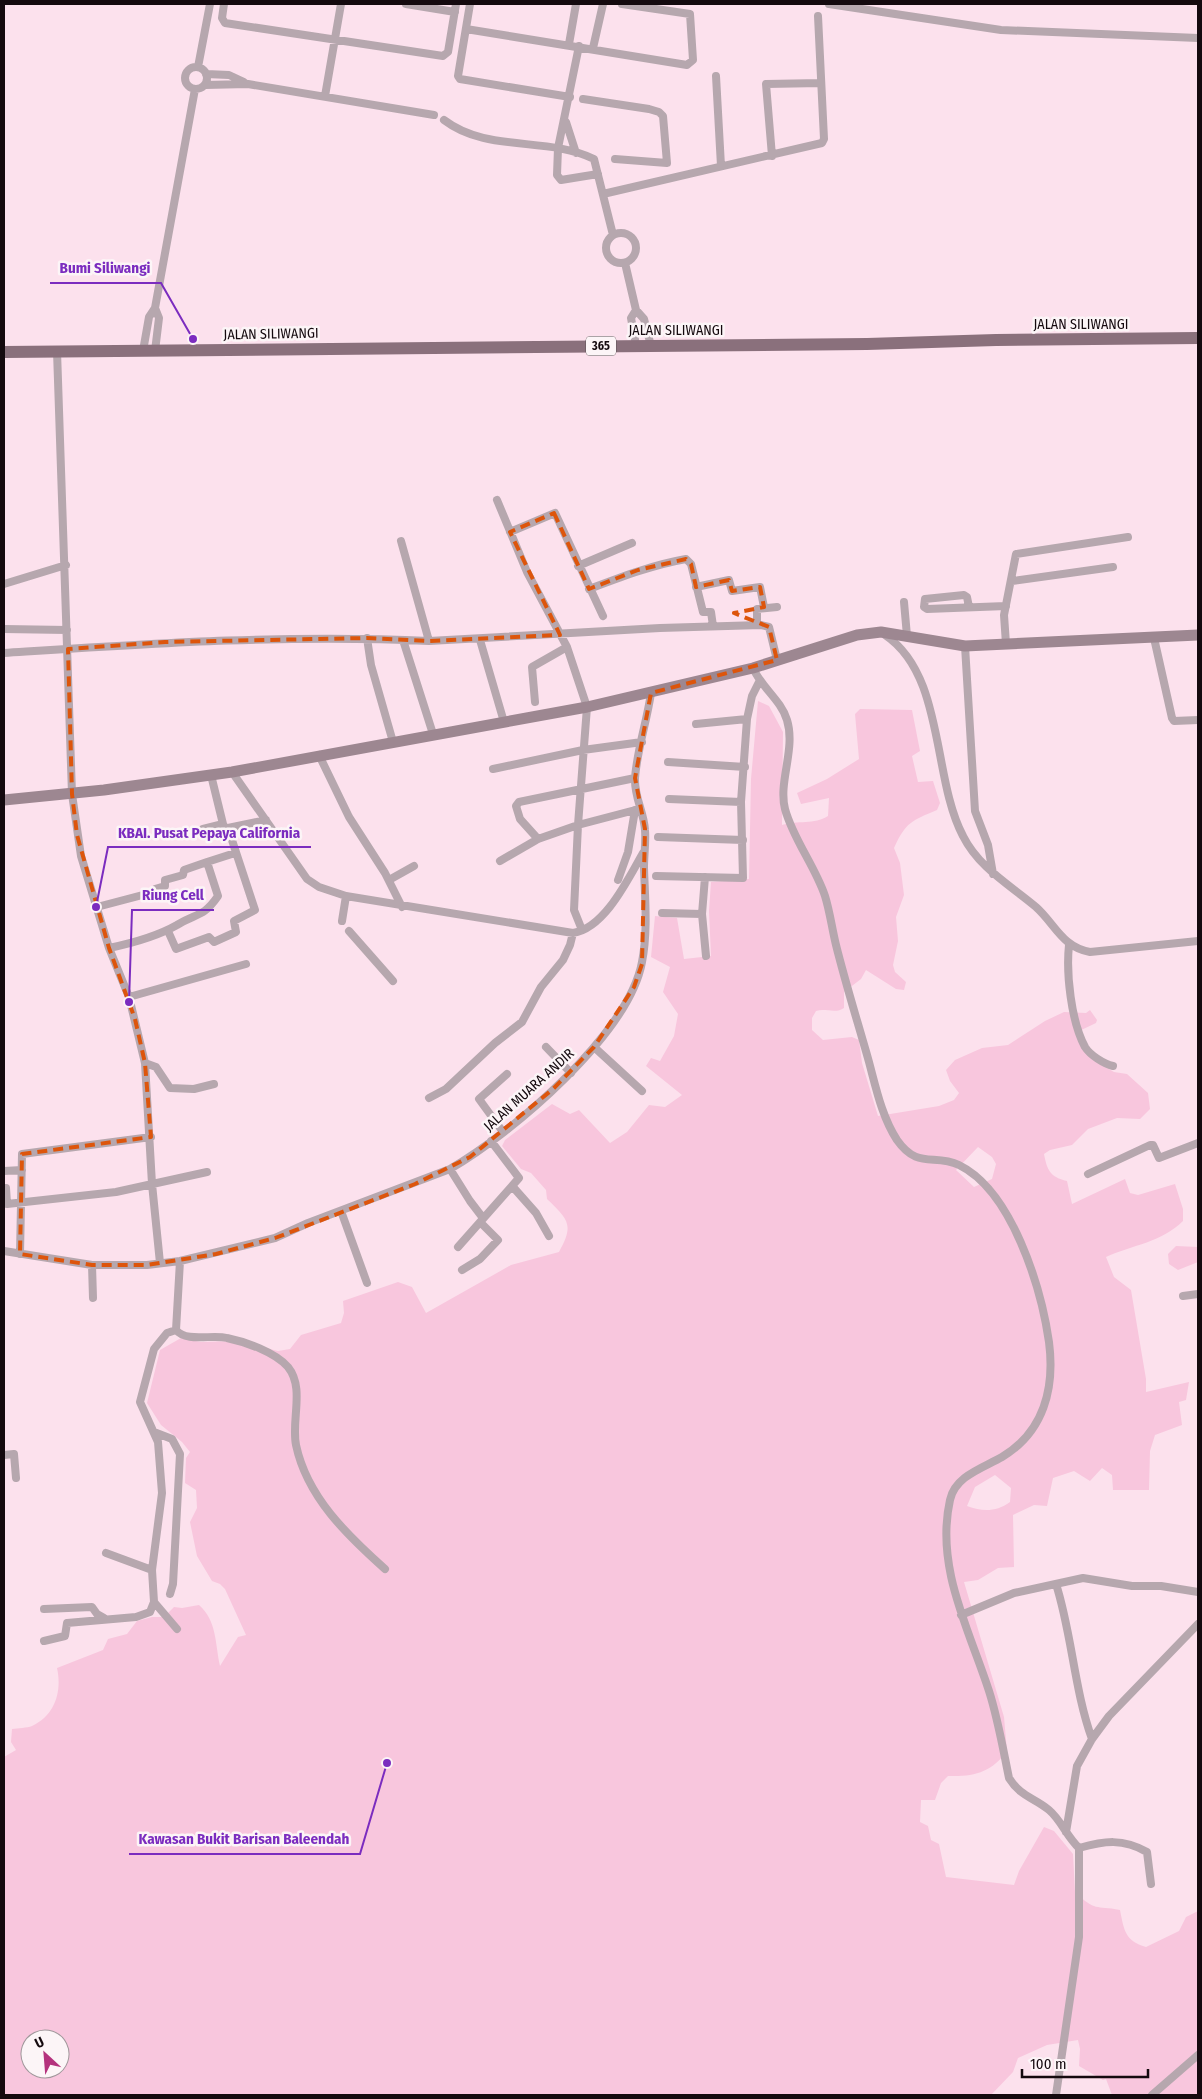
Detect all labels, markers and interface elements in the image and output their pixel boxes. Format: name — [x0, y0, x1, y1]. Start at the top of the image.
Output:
callout: Bumi Siliwangi — [50, 253, 161, 283]
text: Bumi Siliwangi — [60, 259, 151, 277]
street label: JALAN SILIWANGI — [1033, 316, 1129, 333]
street label: JALAN SILIWANGI — [628, 322, 724, 339]
street label: JALAN SILIWANGI — [223, 325, 319, 343]
road number: 365 — [586, 336, 616, 356]
callout: KBAI. Pusat Pepaya California — [108, 817, 311, 847]
text: KBAI. Pusat Pepaya California — [118, 824, 301, 842]
callout: Riung Cell — [132, 880, 214, 910]
text: Riung Cell — [142, 886, 205, 904]
street label: JALAN MUARA ANDIR — [480, 1045, 578, 1135]
callout: Kawasan Bukit Barisan Baleendah — [129, 1824, 360, 1854]
text: Kawasan Bukit Barisan Baleendah — [139, 1830, 350, 1848]
north arrow — [20, 2029, 70, 2079]
text: U — [32, 2033, 47, 2052]
scale bar — [1022, 2046, 1148, 2078]
text: 100 m — [1030, 2055, 1067, 2073]

